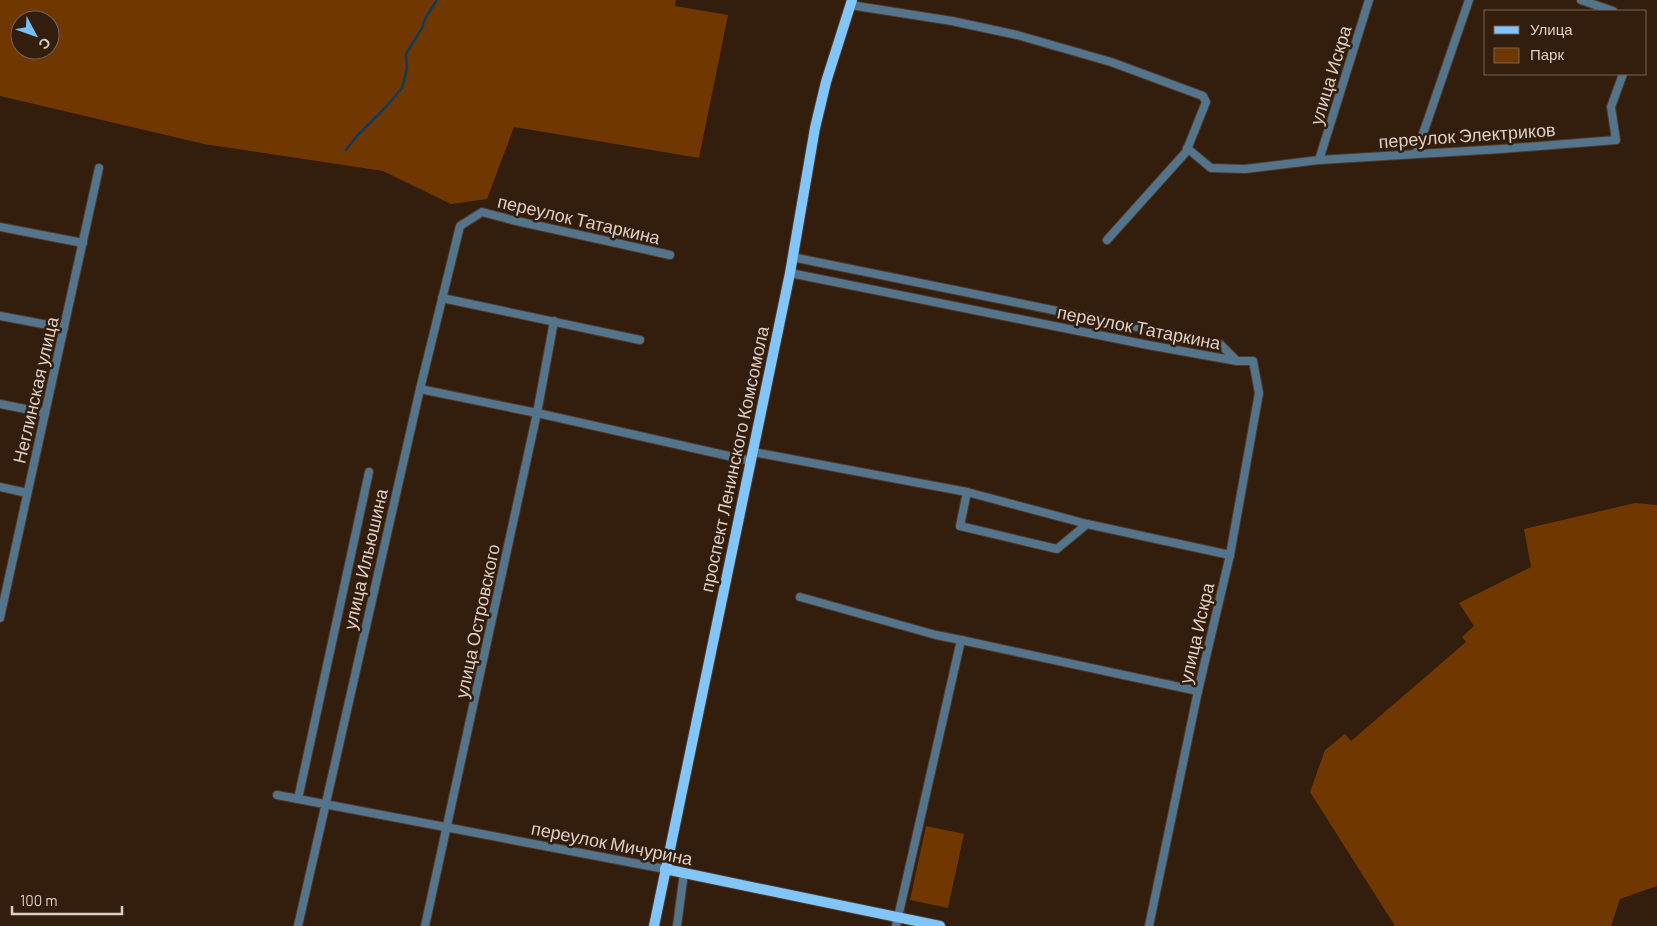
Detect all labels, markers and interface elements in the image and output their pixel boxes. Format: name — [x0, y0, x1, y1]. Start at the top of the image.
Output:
north arrow — [10, 10, 60, 60]
legend — [1484, 10, 1647, 75]
text: Улица — [1530, 20, 1573, 38]
street label: улица Искра — [1304, 22, 1356, 127]
text: С — [35, 34, 55, 53]
text: Парк — [1530, 45, 1564, 63]
street label: переулок Электриков — [1378, 118, 1556, 152]
street label: переулок Татаркина — [496, 190, 663, 249]
street label: переулок Татаркина — [1055, 300, 1224, 354]
street label: Неглинская улица — [7, 314, 63, 465]
street label: проспект Ленинского Комсомола — [695, 323, 773, 594]
street label: улица Ильюшина — [338, 485, 392, 632]
street label: улица Островского — [450, 542, 504, 700]
street label: улица Искра — [1174, 579, 1219, 686]
street label: переулок Мичурина — [530, 817, 695, 870]
scale bar — [12, 884, 122, 916]
text: 100 m — [20, 891, 58, 909]

